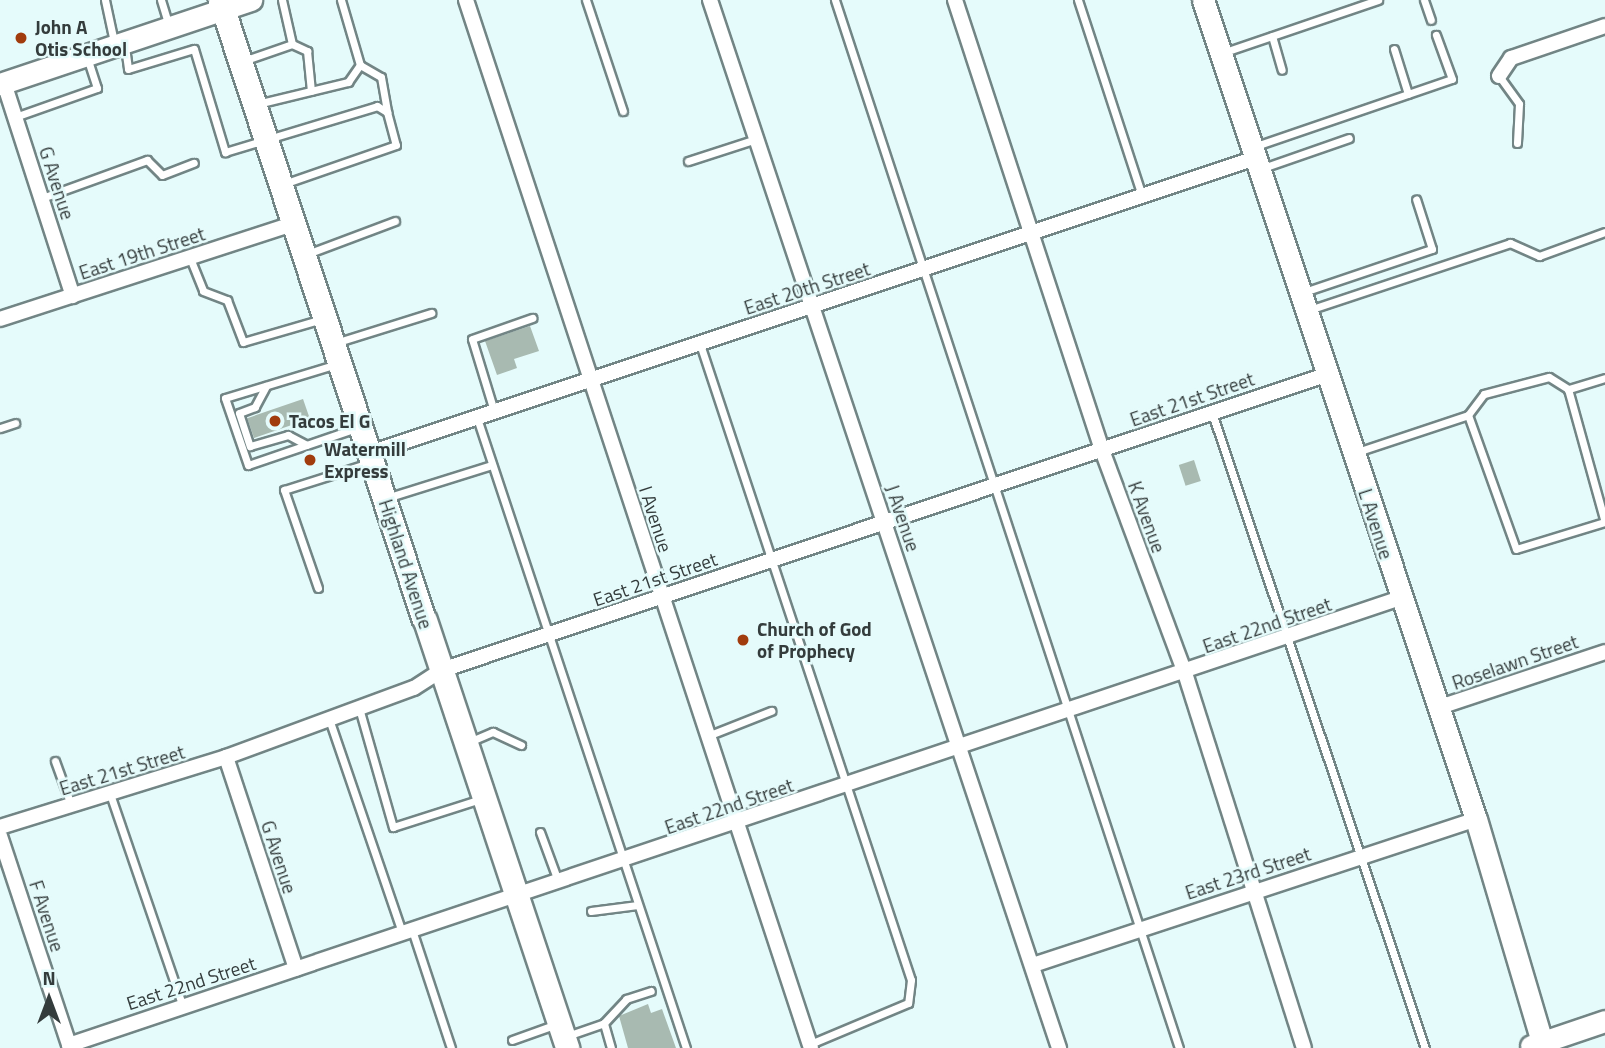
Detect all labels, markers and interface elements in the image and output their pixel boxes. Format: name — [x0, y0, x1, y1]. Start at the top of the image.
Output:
place label: John A Otis School — [35, 16, 127, 60]
marker: John A Otis School — [13, 30, 29, 46]
street label: G Avenue — [35, 144, 79, 222]
street label: East 19th Street — [76, 222, 208, 284]
street label: East 20th Street — [741, 257, 873, 319]
street label: East 21st Street — [1127, 367, 1257, 431]
place label: Tacos El G — [289, 410, 370, 432]
marker: Tacos El G — [267, 413, 283, 429]
place label: Watermill Express — [324, 438, 406, 482]
marker: Watermill Express — [302, 452, 318, 468]
street label: K Avenue — [1124, 478, 1170, 556]
street label: J Avenue — [881, 482, 925, 554]
street label: I Avenue — [635, 483, 677, 555]
street label: L Avenue — [1354, 486, 1398, 562]
street label: Highland Avenue — [374, 496, 438, 632]
street label: East 21st Street — [590, 547, 720, 611]
street label: East 22nd Street — [1200, 592, 1334, 658]
place label: Church of God of Prophecy — [757, 618, 872, 662]
street label: Roselawn Street — [1449, 630, 1581, 694]
marker: Church of God of Prophecy — [735, 632, 751, 648]
street label: East 21st Street — [57, 740, 187, 800]
street label: East 22nd Street — [662, 773, 796, 839]
street label: G Avenue — [257, 818, 301, 896]
street label: East 23rd Street — [1182, 842, 1314, 904]
street label: F Avenue — [25, 877, 69, 955]
street label: East 22nd Street — [124, 951, 258, 1015]
text: N — [42, 963, 56, 992]
north arrow — [14, 964, 84, 1034]

